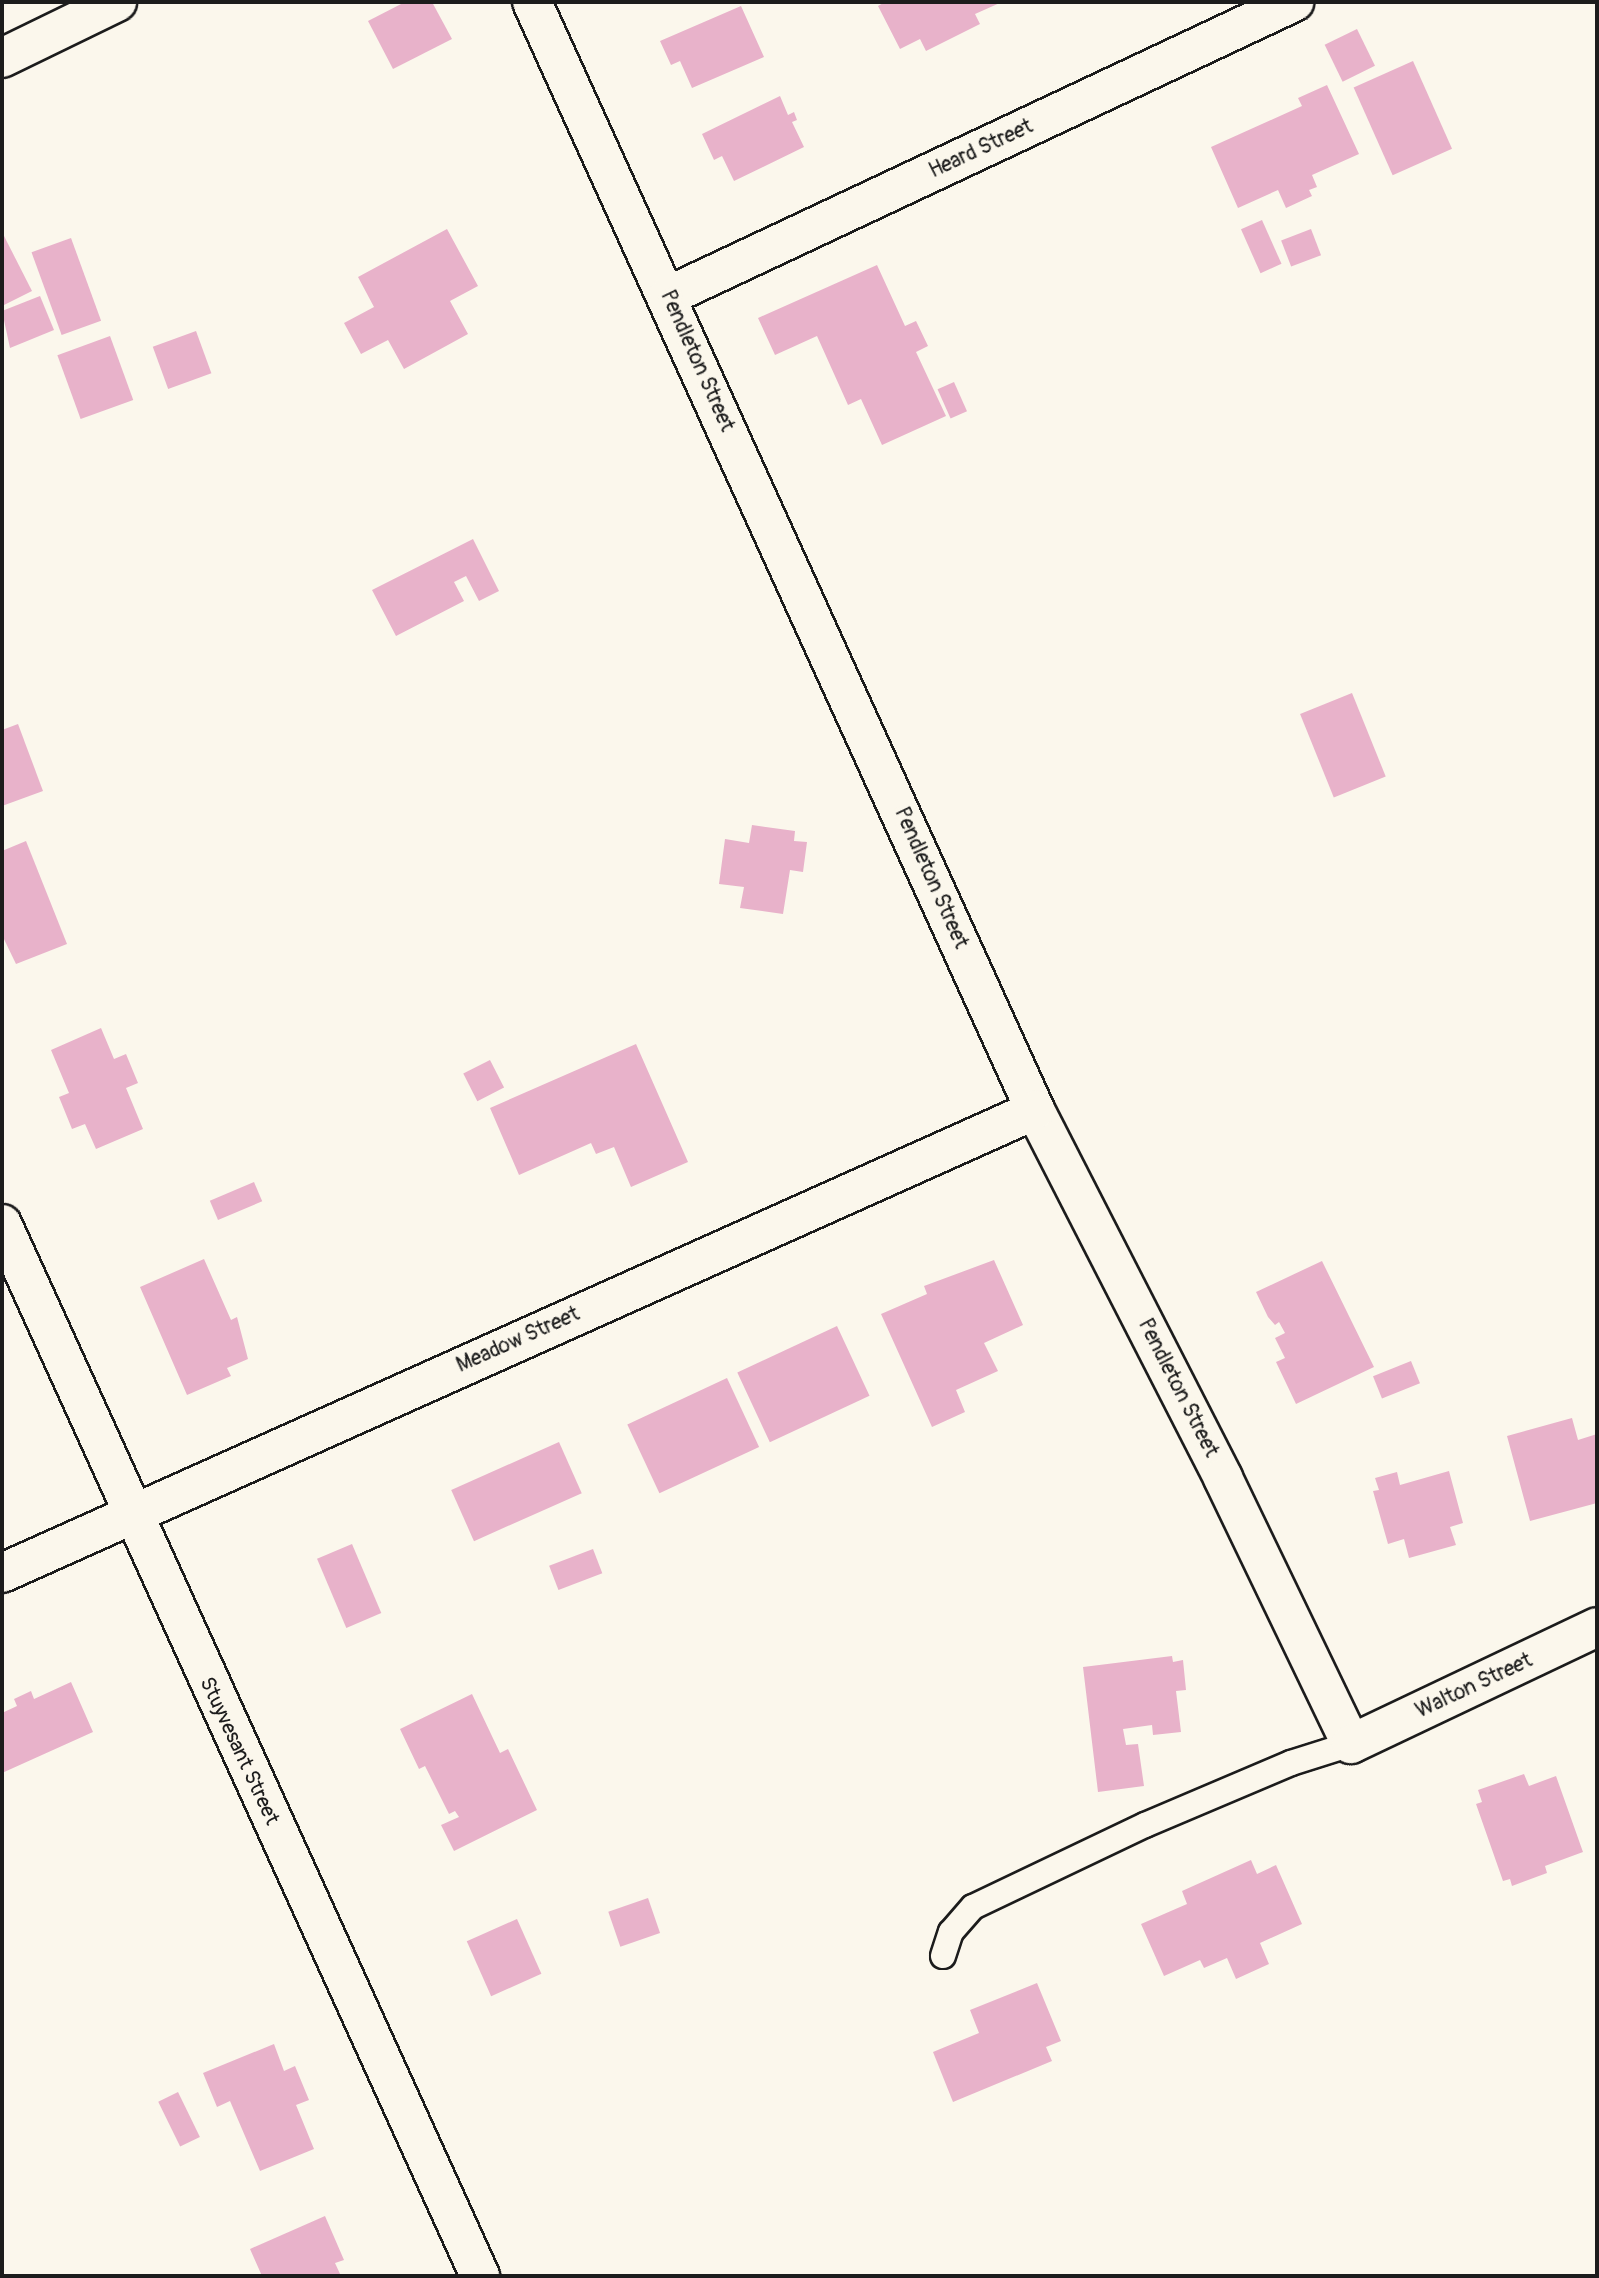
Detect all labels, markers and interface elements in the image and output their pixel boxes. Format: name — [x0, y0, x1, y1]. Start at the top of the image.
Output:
street label: Heard Street — [925, 114, 1037, 184]
street label: Pendleton Street — [655, 286, 739, 436]
street label: Pendleton Street — [889, 803, 973, 953]
street label: Meadow Street — [453, 1302, 583, 1378]
street label: Pendleton Street — [1132, 1315, 1224, 1461]
street label: Walton Street — [1412, 1648, 1536, 1724]
street label: Stuyvesant Street — [194, 1673, 284, 1829]

